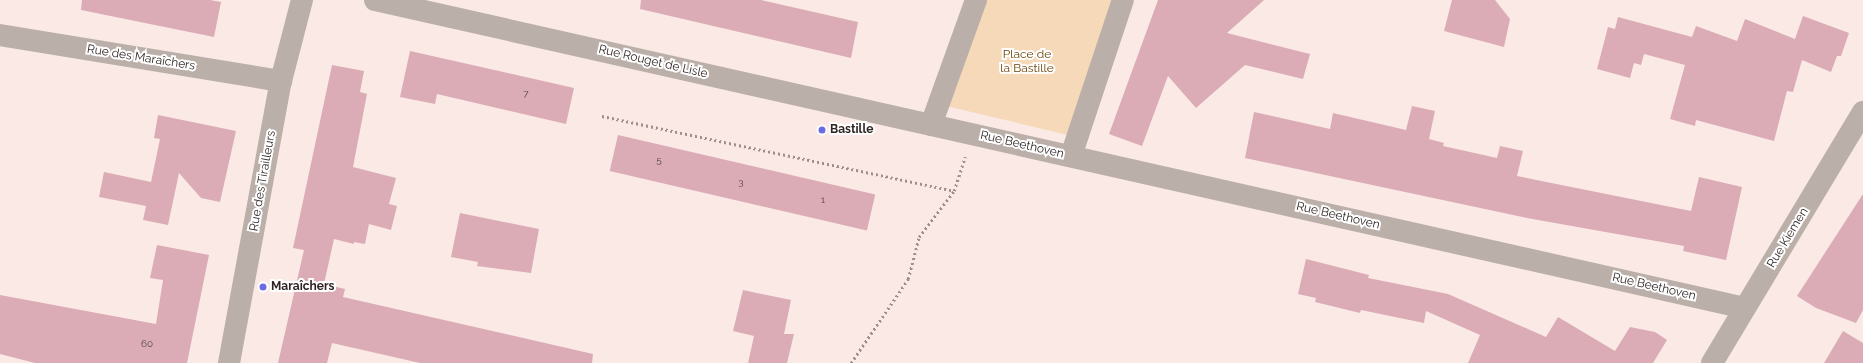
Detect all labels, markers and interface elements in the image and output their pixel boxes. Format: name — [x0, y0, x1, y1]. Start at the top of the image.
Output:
street label: Rue des Maraîchers — [86, 42, 196, 74]
street label: Rue Rouget de Lisle — [597, 42, 709, 82]
park label: Place de la Bastille — [1000, 48, 1054, 76]
house number: 7 — [523, 88, 529, 100]
place label: Bastille — [830, 123, 873, 137]
marker: Bastille — [817, 125, 827, 135]
street label: Rue Beethoven — [979, 128, 1065, 162]
street label: Rue des Tirailleurs — [247, 129, 279, 233]
house number: 5 — [656, 154, 662, 166]
house number: 3 — [738, 176, 744, 188]
house number: 1 — [821, 194, 825, 206]
street label: Rue Beethoven — [1295, 199, 1381, 233]
street label: Rue Kiemen — [1764, 205, 1812, 271]
street label: Rue Beethoven — [1611, 270, 1697, 304]
place label: Maraîchers — [271, 280, 335, 294]
marker: Maraîchers — [258, 282, 268, 292]
house number: 60 — [141, 338, 153, 350]

